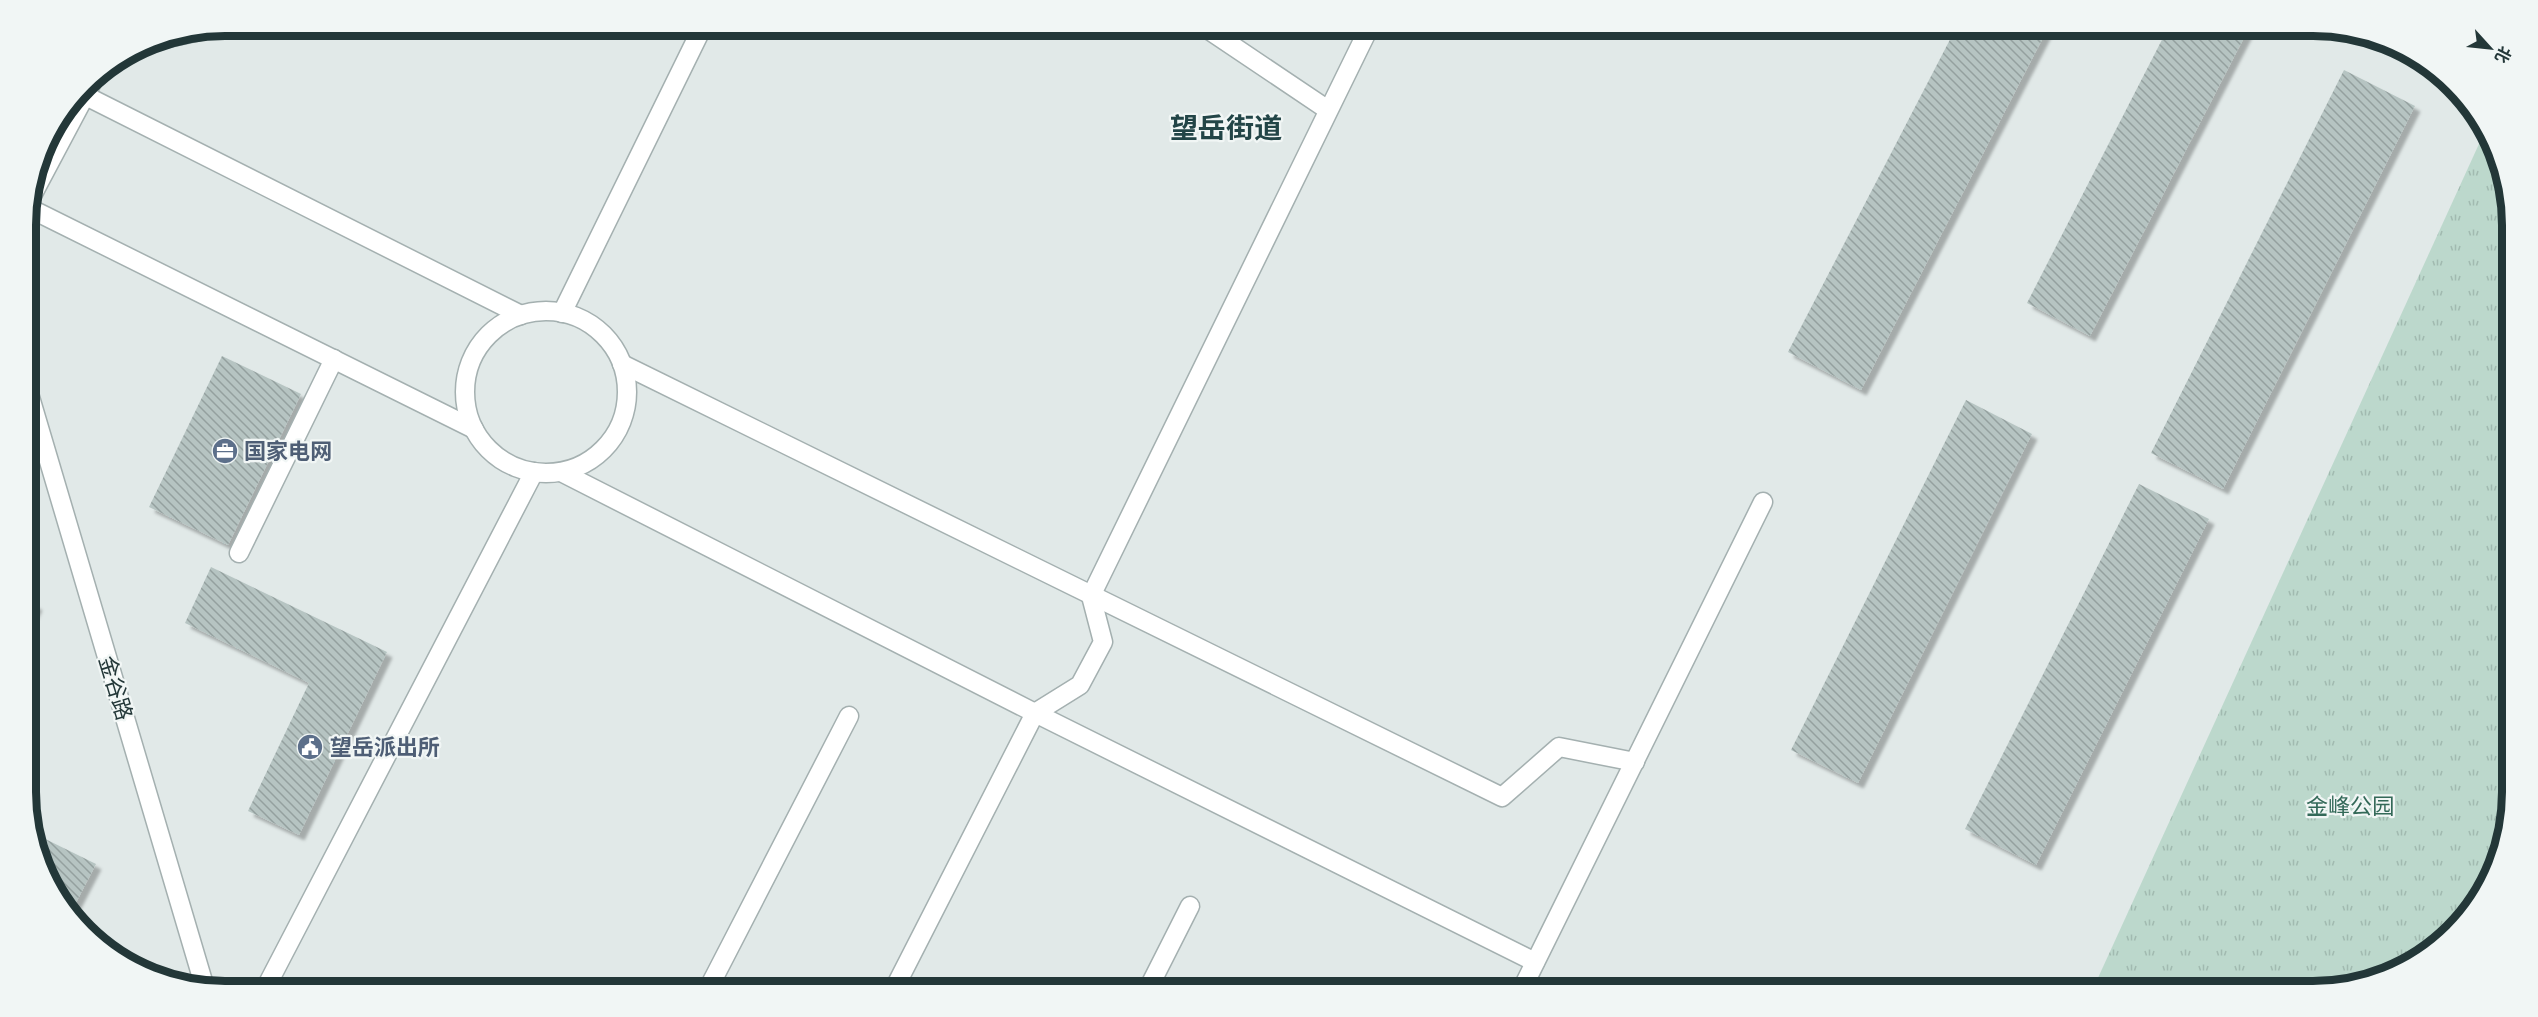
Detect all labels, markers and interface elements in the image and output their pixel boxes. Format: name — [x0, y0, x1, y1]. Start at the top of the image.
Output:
north arrow — [2460, 18, 2520, 78]
text: 北 — [2491, 43, 2516, 66]
district label: 望岳街道 — [1170, 109, 1282, 146]
office icon: 国家电网 — [210, 436, 240, 466]
place label: 国家电网 — [244, 437, 332, 465]
street label: 金谷路 — [93, 652, 139, 724]
public building icon: 望岳派出所 — [295, 732, 325, 762]
place label: 望岳派出所 — [330, 733, 440, 761]
park label: 金峰公园 — [2306, 792, 2394, 820]

